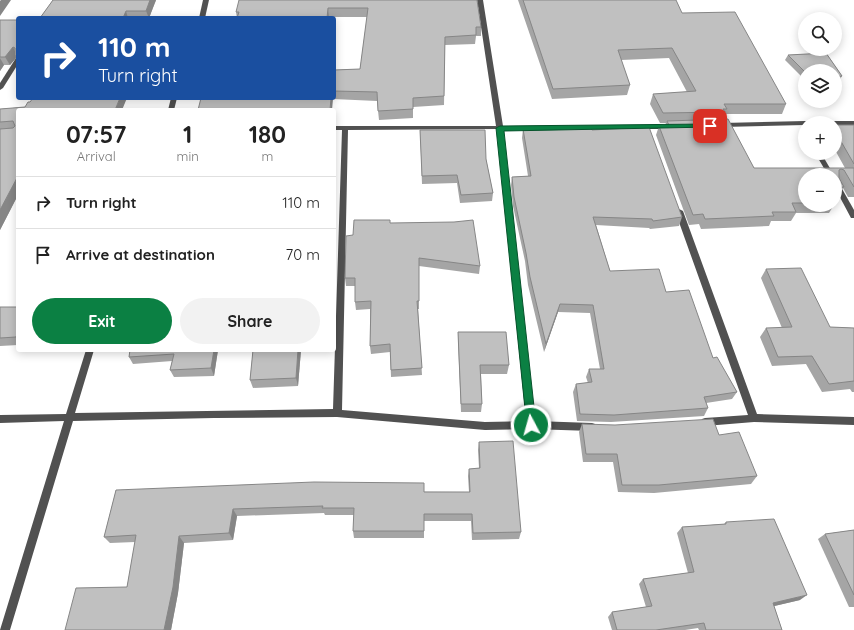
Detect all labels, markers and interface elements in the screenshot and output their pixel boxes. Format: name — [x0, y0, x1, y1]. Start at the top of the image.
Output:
map controls — [798, 12, 842, 212]
button: search — [798, 12, 842, 56]
text: 110 m — [98, 29, 171, 64]
icon: right — [32, 32, 84, 84]
text: Turn right — [98, 64, 178, 87]
button: layers — [798, 64, 842, 108]
pin — [693, 109, 727, 143]
icon: arrive — [699, 115, 721, 137]
button: + — [798, 116, 842, 160]
text: 07:57 — [66, 119, 127, 149]
text: 1 — [183, 119, 192, 149]
text: 180 — [249, 119, 286, 149]
text: Arrival — [77, 148, 116, 164]
text: min — [177, 148, 199, 164]
text: m — [261, 148, 273, 164]
button: − — [798, 168, 842, 212]
icon: right — [32, 192, 54, 214]
text: Turn right — [66, 193, 137, 212]
text: 110 m — [282, 193, 320, 212]
icon: arrive — [32, 244, 54, 266]
text: Arrive at destination — [66, 245, 215, 264]
text: 70 m — [286, 245, 320, 264]
button: Exit — [32, 298, 172, 344]
button: Share — [180, 298, 320, 344]
position arrow — [510, 404, 552, 446]

